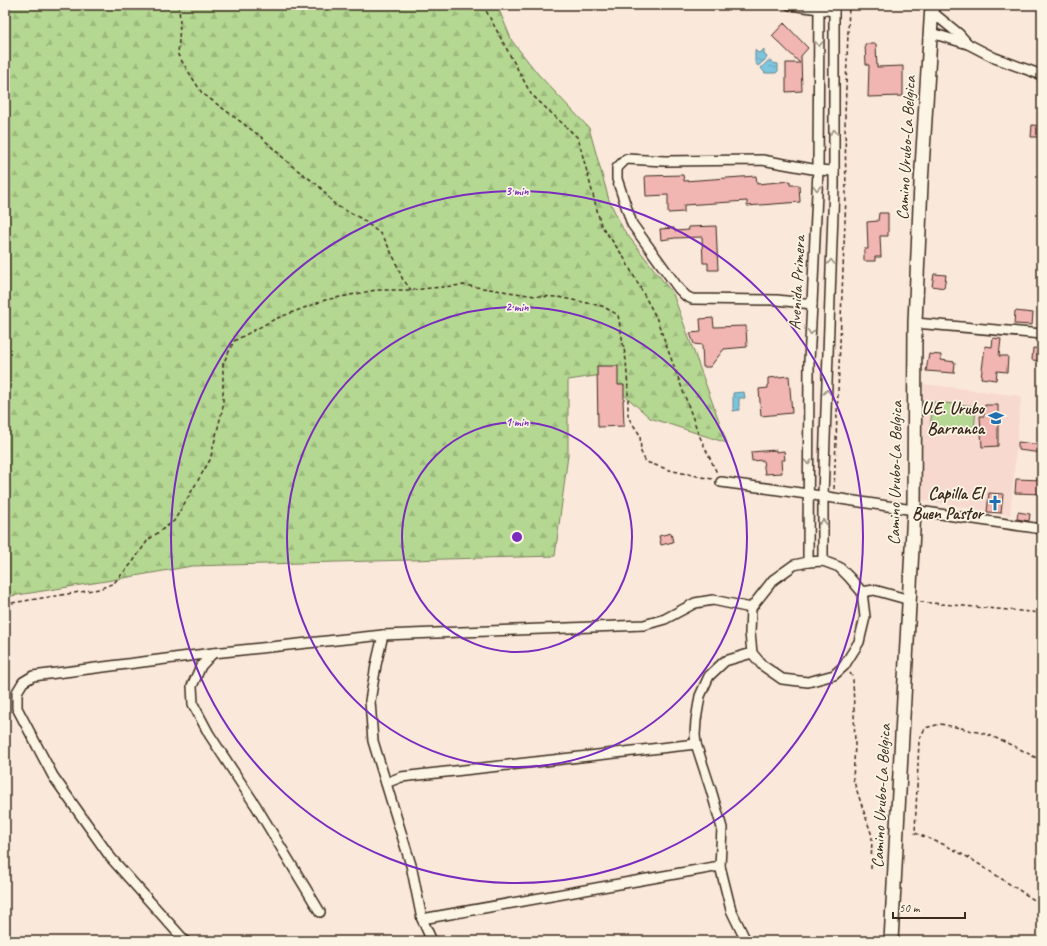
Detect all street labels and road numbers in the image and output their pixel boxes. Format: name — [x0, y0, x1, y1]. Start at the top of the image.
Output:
street label: Camino Urubo-La Belgica — [892, 74, 920, 221]
street label: Avenida Primera — [784, 233, 810, 331]
street label: Camino Urubo-La Belgica — [883, 399, 907, 545]
street label: Camino Urubo-La Belgica — [867, 722, 895, 869]

